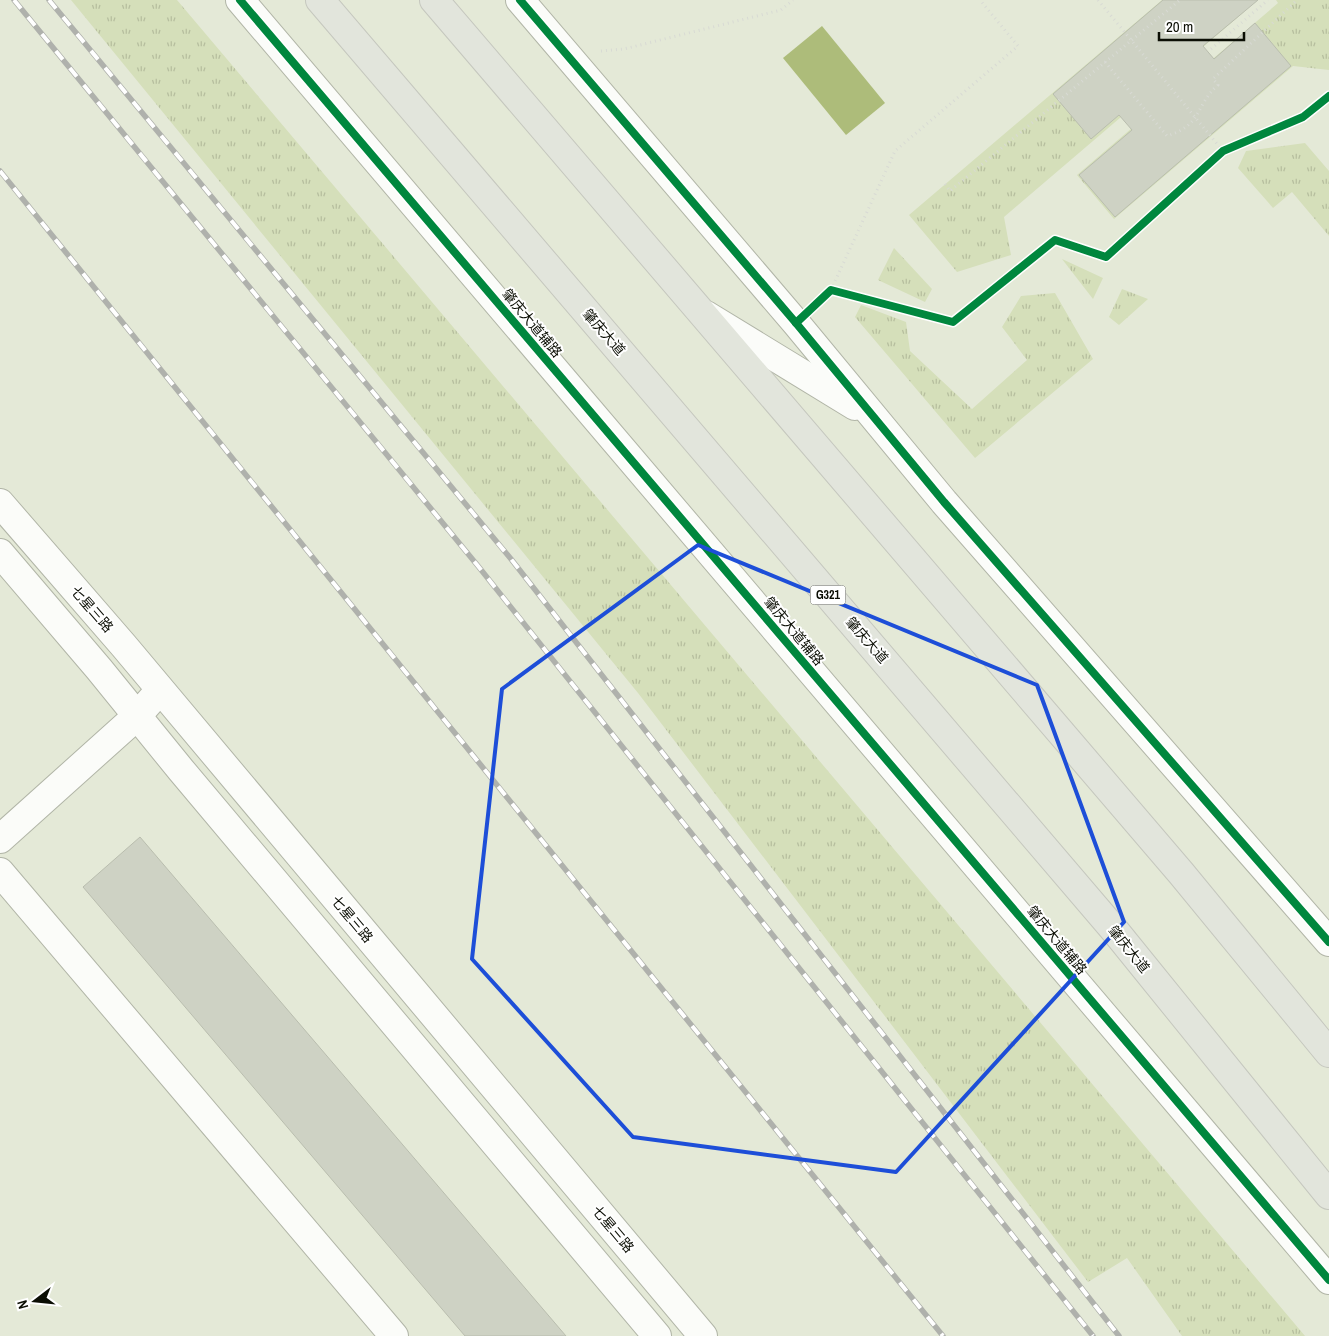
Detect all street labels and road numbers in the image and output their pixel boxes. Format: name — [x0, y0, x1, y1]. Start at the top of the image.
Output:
street label: 肇庆大道辅路 — [498, 285, 566, 361]
street label: 肇庆大道 — [579, 305, 629, 359]
street label: 七星三路 — [67, 582, 117, 636]
road number: G321 — [810, 586, 846, 604]
street label: 肇庆大道辅路 — [760, 593, 828, 669]
street label: 肇庆大道 — [842, 613, 892, 667]
street label: 七星三路 — [327, 892, 377, 946]
street label: 肇庆大道辅路 — [1023, 902, 1091, 978]
street label: 肇庆大道 — [1104, 922, 1154, 976]
street label: 七星三路 — [588, 1202, 638, 1256]

